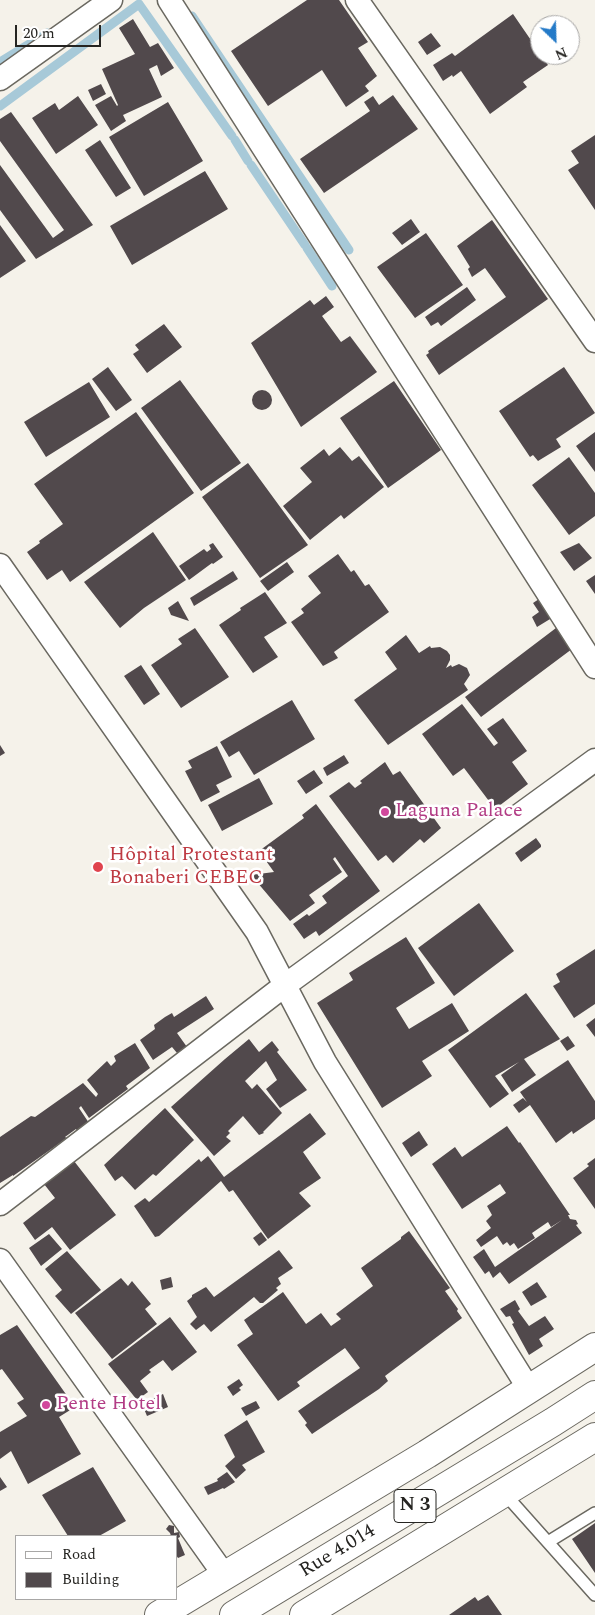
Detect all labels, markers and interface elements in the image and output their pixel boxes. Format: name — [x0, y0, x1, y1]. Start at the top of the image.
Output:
scale bar — [18, 15, 104, 47]
north arrow — [530, 15, 580, 65]
text: 20 m — [23, 22, 55, 45]
text: N — [551, 41, 570, 65]
place label: Laguna Palace — [395, 800, 523, 824]
marker: Laguna Palace — [379, 806, 391, 818]
place label: Hôpital Protestant Bonaberi CEBEC — [109, 844, 273, 891]
marker: Hôpital Protestant Bonaberi CEBEC — [91, 860, 105, 874]
place label: Pente Hotel — [56, 1393, 161, 1417]
marker: Pente Hotel — [40, 1399, 52, 1411]
road number: N 3 — [394, 1490, 436, 1522]
street label: Rue 4.014 — [296, 1520, 380, 1584]
legend — [15, 1535, 178, 1600]
text: Road — [62, 1543, 96, 1566]
text: Building — [62, 1568, 119, 1591]

